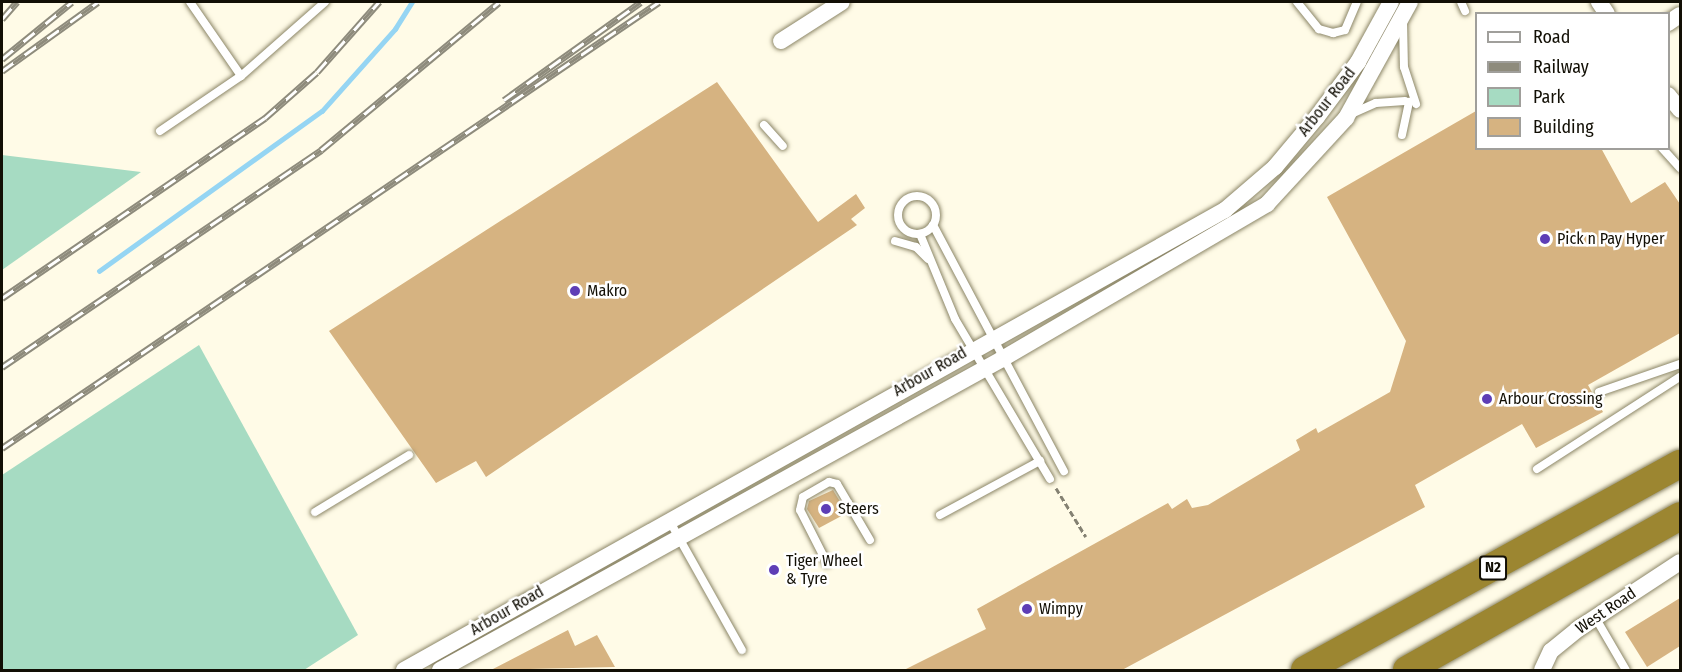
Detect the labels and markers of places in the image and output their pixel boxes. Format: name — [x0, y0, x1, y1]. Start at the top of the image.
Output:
place label: Pick n Pay Hyper — [1557, 229, 1665, 249]
marker: Pick n Pay Hyper — [1538, 232, 1552, 246]
place label: Makro — [587, 281, 627, 301]
marker: Makro — [568, 284, 582, 298]
place label: Arbour Crossing — [1499, 389, 1603, 409]
marker: Arbour Crossing — [1480, 392, 1494, 406]
place label: Steers — [838, 499, 879, 519]
marker: Steers — [819, 502, 833, 516]
place label: Tiger Wheel & Tyre — [786, 551, 862, 589]
marker: Tiger Wheel & Tyre — [767, 563, 781, 577]
place label: Wimpy — [1039, 599, 1083, 619]
marker: Wimpy — [1020, 602, 1034, 616]

